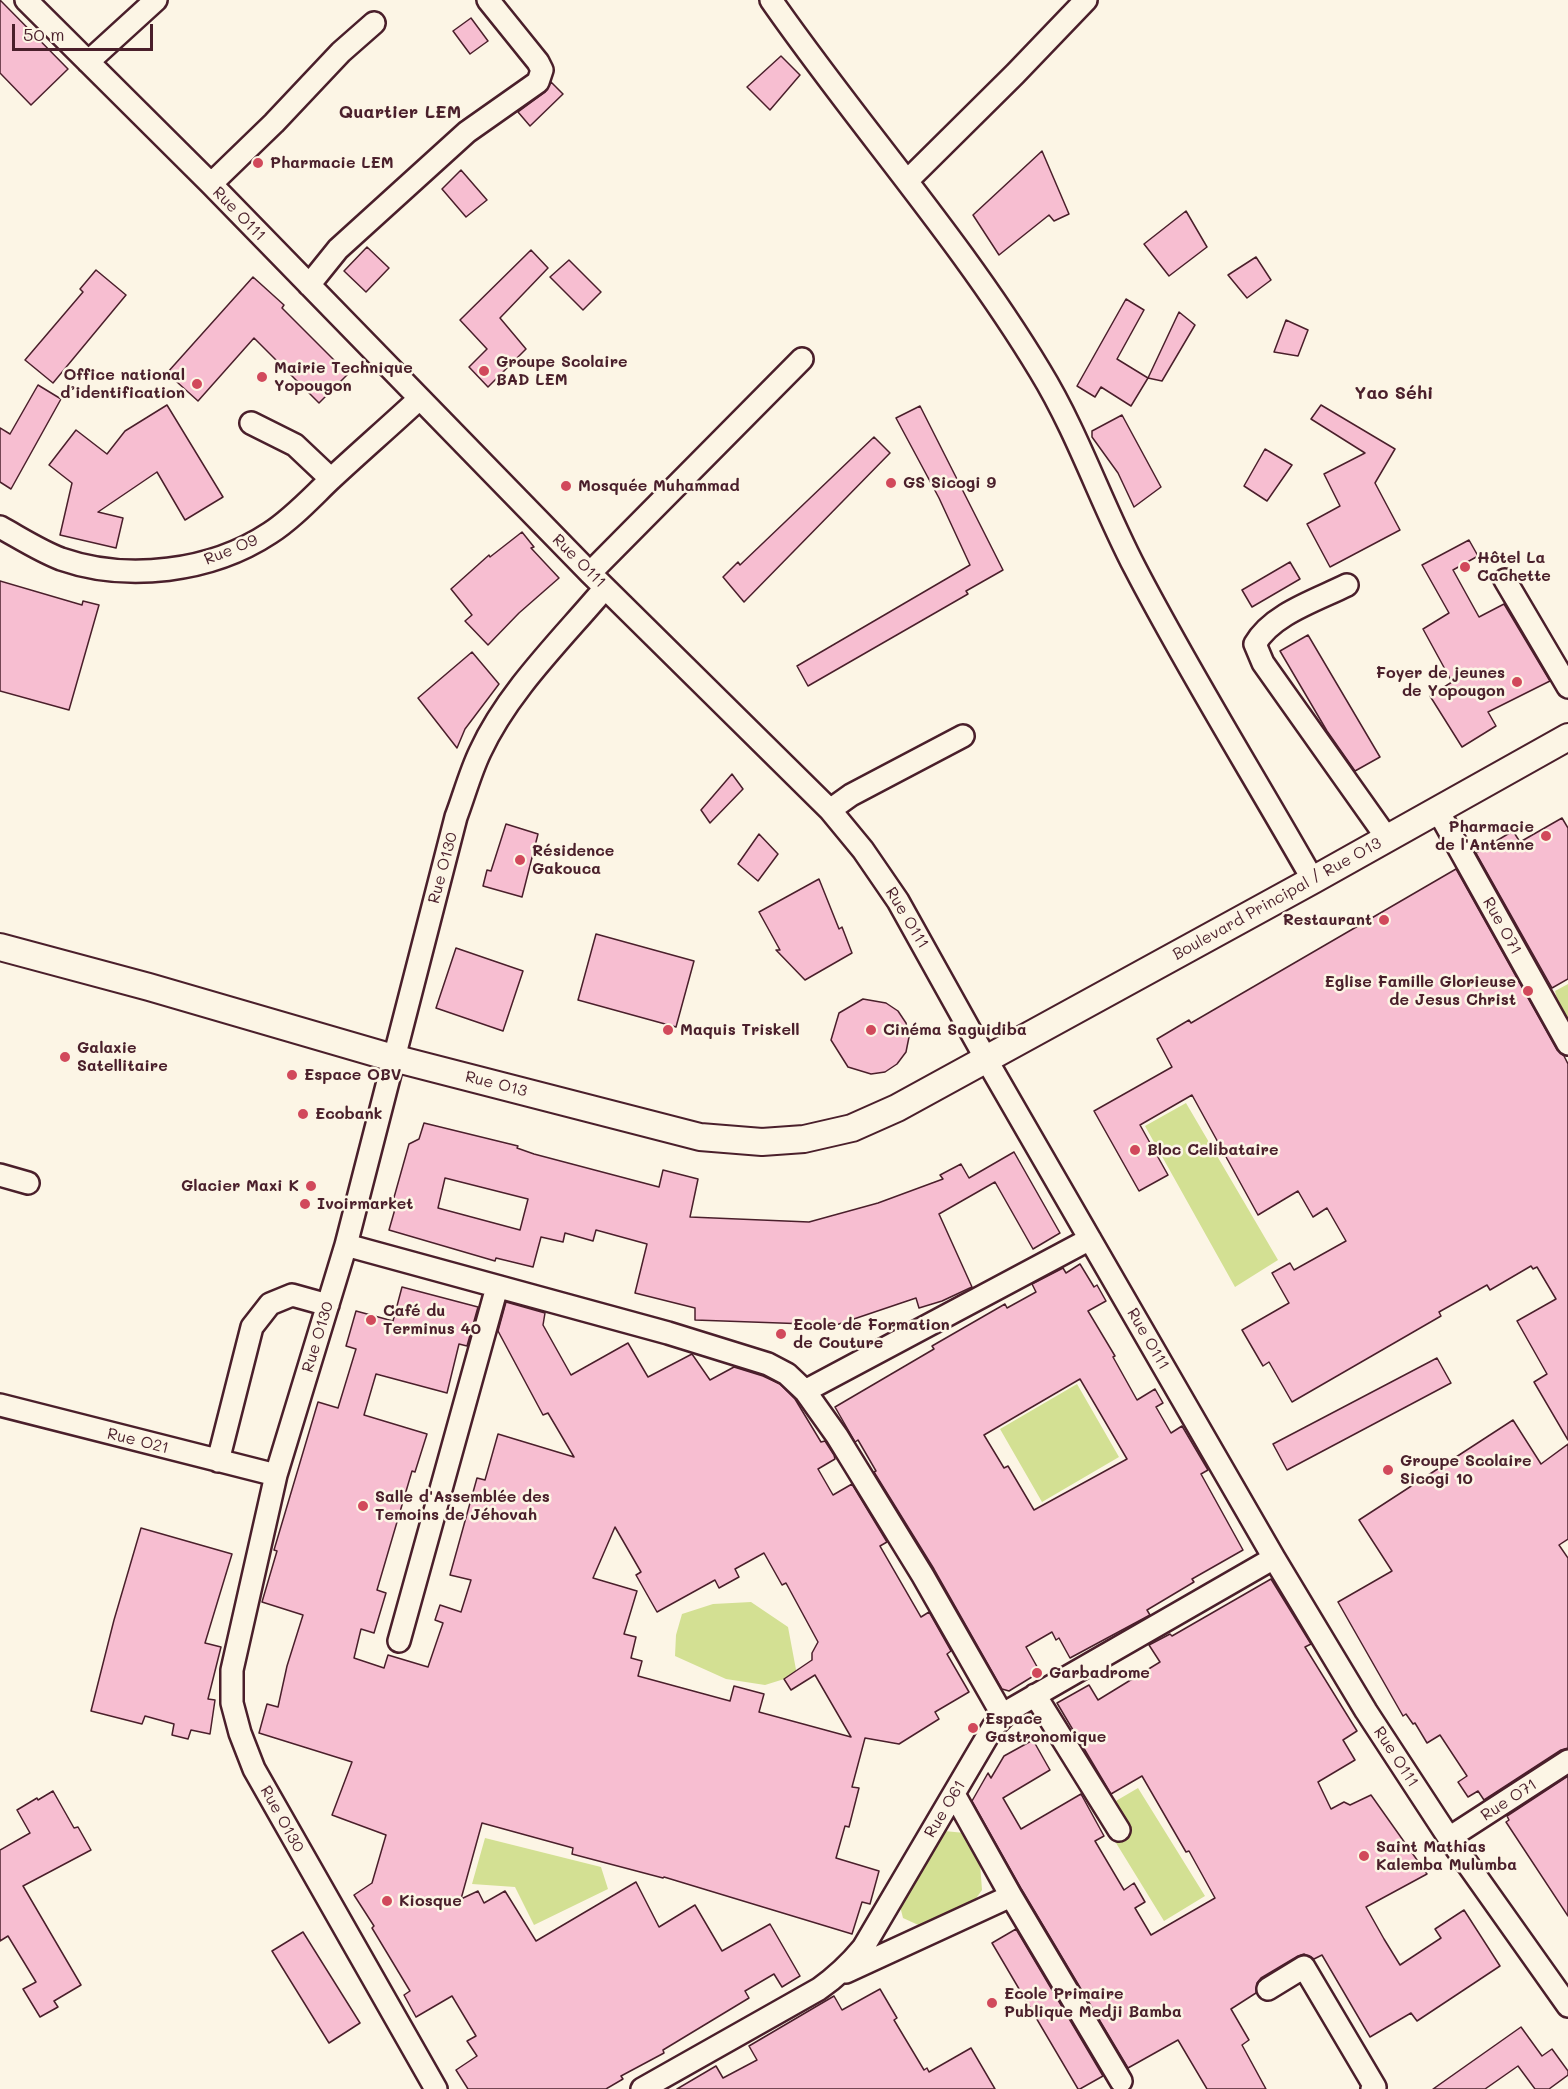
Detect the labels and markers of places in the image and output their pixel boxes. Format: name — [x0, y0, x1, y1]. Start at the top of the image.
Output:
place label: Pharmacie LEM — [270, 153, 394, 173]
marker: Pharmacie LEM — [251, 156, 265, 170]
place label: Groupe Scolaire BAD LEM — [496, 352, 628, 390]
place label: Mairie Technique Yopougon — [274, 358, 413, 396]
marker: Groupe Scolaire BAD LEM — [477, 364, 491, 378]
place label: Office national d’identification — [60, 365, 185, 403]
marker: Mairie Technique Yopougon — [255, 370, 269, 384]
marker: Office national d’identification — [190, 377, 204, 391]
place label: GS Sicogi 9 — [903, 473, 996, 493]
place label: Mosquée Muhammad — [578, 476, 740, 496]
marker: GS Sicogi 9 — [884, 476, 898, 490]
marker: Mosquée Muhammad — [559, 479, 573, 493]
place label: Hôtel La Cachette — [1477, 548, 1551, 586]
marker: Hôtel La Cachette — [1458, 560, 1472, 574]
place label: Foyer de jeunes de Yopougon — [1376, 663, 1505, 701]
marker: Foyer de jeunes de Yopougon — [1510, 675, 1524, 689]
place label: Pharmacie de l'Antenne — [1435, 817, 1534, 855]
marker: Pharmacie de l'Antenne — [1539, 829, 1553, 843]
place label: Résidence Gakouca — [532, 841, 614, 879]
marker: Résidence Gakouca — [513, 853, 527, 867]
place label: Restaurant — [1283, 910, 1372, 930]
marker: Restaurant — [1377, 913, 1391, 927]
place label: Eglise Famille Glorieuse de Jesus Christ — [1325, 972, 1516, 1010]
marker: Eglise Famille Glorieuse de Jesus Christ — [1521, 984, 1535, 998]
place label: Maquis Triskell — [680, 1020, 800, 1040]
place label: Cinéma Saguidiba — [883, 1020, 1027, 1040]
marker: Maquis Triskell — [661, 1023, 675, 1037]
marker: Cinéma Saguidiba — [864, 1023, 878, 1037]
place label: Galaxie Satellitaire — [77, 1038, 168, 1076]
marker: Galaxie Satellitaire — [58, 1050, 72, 1064]
place label: Espace OBV — [304, 1065, 401, 1085]
marker: Espace OBV — [285, 1068, 299, 1082]
place label: Ecobank — [315, 1104, 382, 1124]
marker: Ecobank — [296, 1107, 310, 1121]
place label: Bloc Celibataire — [1147, 1140, 1278, 1160]
marker: Bloc Celibataire — [1128, 1143, 1142, 1157]
place label: Glacier Maxi K — [181, 1176, 299, 1196]
marker: Glacier Maxi K — [304, 1179, 318, 1193]
place label: Ivoirmarket — [317, 1194, 413, 1214]
marker: Ivoirmarket — [298, 1197, 312, 1211]
place label: Café du Terminus 40 — [383, 1301, 481, 1339]
marker: Café du Terminus 40 — [364, 1313, 378, 1327]
place label: Ecole de Formation de Couture — [793, 1315, 950, 1353]
marker: Ecole de Formation de Couture — [774, 1327, 788, 1341]
place label: Groupe Scolaire Sicogi 10 — [1400, 1451, 1532, 1489]
marker: Groupe Scolaire Sicogi 10 — [1381, 1463, 1395, 1477]
place label: Salle d'Assemblée des Temoins de Jéhovah — [375, 1487, 550, 1525]
marker: Salle d'Assemblée des Temoins de Jéhovah — [356, 1499, 370, 1513]
place label: Garbadrome — [1049, 1663, 1150, 1683]
marker: Garbadrome — [1030, 1666, 1044, 1680]
place label: Espace Gastronomique — [985, 1709, 1106, 1747]
marker: Espace Gastronomique — [966, 1721, 980, 1735]
place label: Saint Mathias Kalemba Mulumba — [1376, 1837, 1517, 1875]
marker: Saint Mathias Kalemba Mulumba — [1357, 1849, 1371, 1863]
place label: Kiosque — [399, 1891, 462, 1911]
marker: Kiosque — [380, 1894, 394, 1908]
place label: Ecole Primaire Publique Medji Bamba — [1004, 1984, 1182, 2022]
marker: Ecole Primaire Publique Medji Bamba — [985, 1996, 999, 2010]

